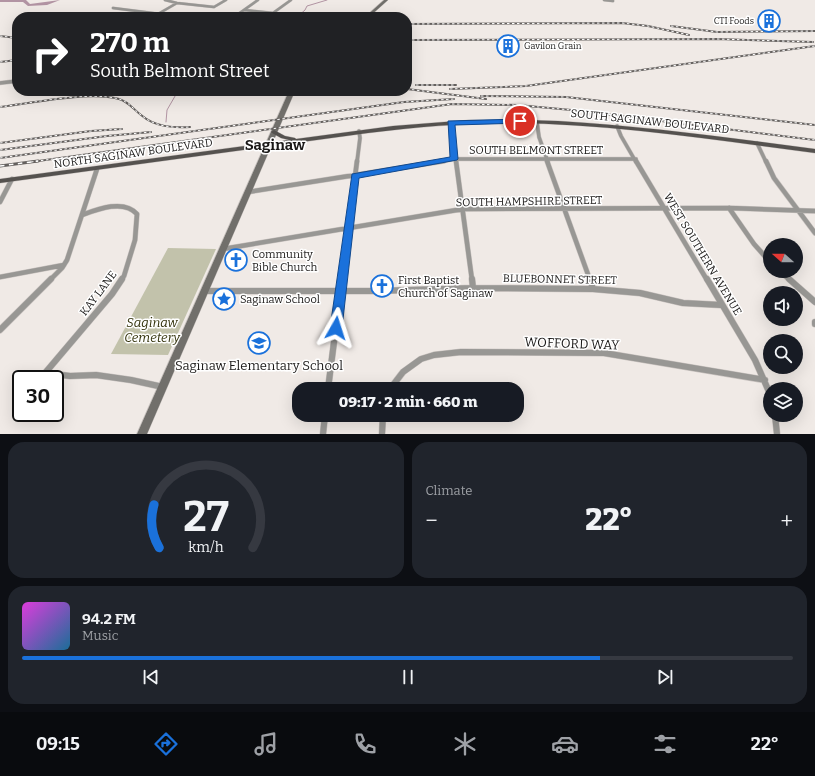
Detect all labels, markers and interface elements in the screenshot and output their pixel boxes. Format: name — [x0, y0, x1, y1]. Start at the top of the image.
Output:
building icon: CTI Foods — [756, 8, 782, 34]
place label: CTI Foods — [714, 16, 754, 26]
text: 270 m — [90, 26, 170, 59]
icon: right — [24, 28, 76, 80]
building icon: Gavilon Grain — [495, 33, 521, 59]
place label: Gavilon Grain — [524, 41, 582, 51]
text: South Belmont Street — [90, 60, 269, 82]
pin — [503, 104, 537, 138]
street label: SOUTH SAGINAW BOULEVARD — [570, 107, 730, 136]
icon: arrive — [509, 110, 531, 132]
street label: NORTH SAGINAW BOULEVARD — [53, 136, 213, 171]
district label: Saginaw — [245, 136, 306, 154]
street label: SOUTH BELMONT STREET — [469, 144, 604, 157]
street label: WEST SOUTHERN AVENUE — [661, 191, 744, 318]
street label: SOUTH HAMPSHIRE STREET — [455, 194, 603, 209]
north arrow — [763, 238, 803, 278]
map controls — [763, 238, 803, 422]
church icon: Community Bible Church — [223, 247, 249, 273]
place label: Community Bible Church — [252, 248, 317, 274]
street label: KAY LANE — [77, 268, 120, 318]
street label: BLUEBONNET STREET — [503, 272, 618, 287]
church icon: First Baptist Church of Saginaw — [369, 273, 395, 299]
place label: First Baptist Church of Saginaw — [398, 274, 493, 300]
place icon: Saginaw School — [211, 286, 237, 312]
button: sound — [763, 286, 803, 326]
place label: Saginaw School — [240, 293, 320, 306]
position arrow — [315, 307, 357, 349]
park label: Saginaw Cemetery — [124, 315, 181, 345]
school or university icon: Saginaw Elementary School — [246, 330, 272, 356]
street label: WOFFORD WAY — [524, 334, 620, 353]
button: search — [763, 334, 803, 374]
place label: Saginaw Elementary School — [175, 358, 343, 373]
speed limit sign: 30 — [12, 370, 64, 422]
button: layers — [763, 382, 803, 422]
text: 09:17 · 2 min · 660 m — [339, 393, 477, 411]
text: Climate — [426, 483, 472, 498]
text: 27 — [183, 492, 229, 542]
text: 22° — [585, 502, 633, 538]
text: − — [426, 507, 438, 534]
text: + — [780, 507, 793, 534]
text: km/h — [188, 539, 224, 556]
text: 94.2 FM — [82, 610, 136, 628]
text: Music — [82, 628, 118, 643]
icon: previous — [140, 666, 162, 688]
icon: pause — [397, 666, 419, 688]
icon: next — [654, 666, 676, 688]
icon: directions — [152, 730, 180, 758]
icon: music — [252, 730, 280, 758]
icon: phone — [351, 730, 379, 758]
icon: climate — [451, 730, 479, 758]
icon: car — [551, 730, 579, 758]
icon: filters — [651, 730, 679, 758]
text: 09:15 — [36, 733, 80, 755]
text: 22° — [751, 733, 779, 755]

